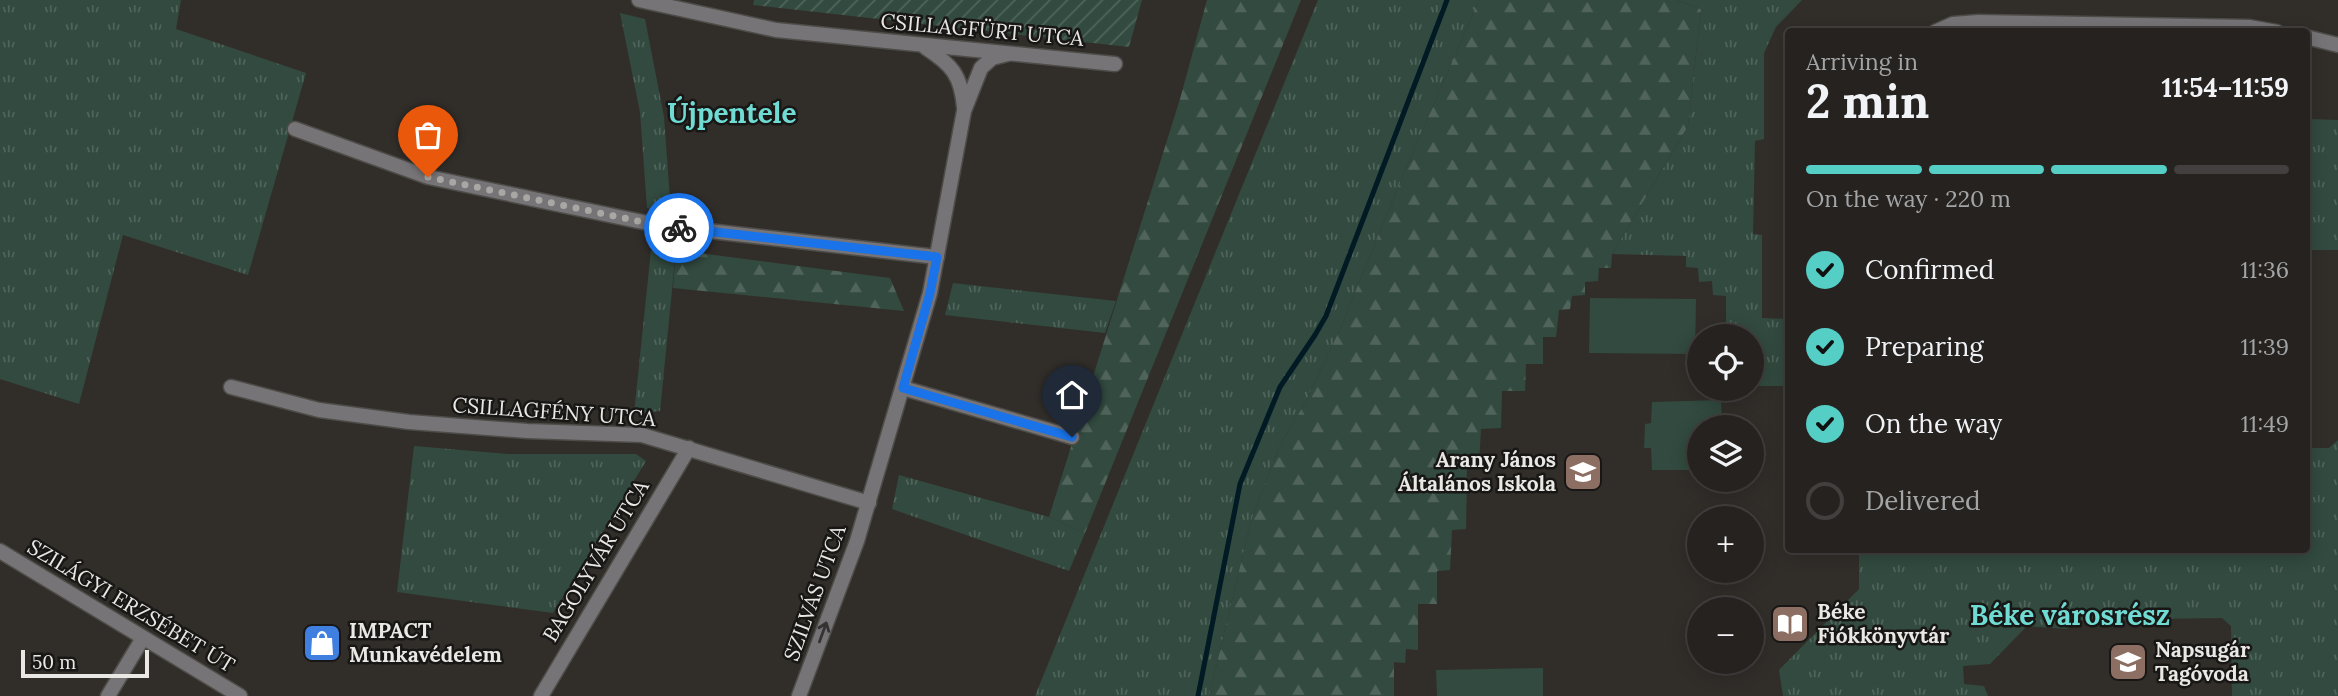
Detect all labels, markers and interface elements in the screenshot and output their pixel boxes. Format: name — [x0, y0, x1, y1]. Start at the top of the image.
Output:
street label: CSILLAGFÜRT UTCA — [879, 7, 1085, 52]
text: Arriving in — [1806, 47, 1918, 76]
text: 11:54–11:59 — [2162, 71, 2289, 104]
text: 2 min — [1806, 72, 1929, 131]
district label: Újpentele — [667, 95, 797, 131]
pin — [398, 105, 458, 177]
icon: bag — [409, 116, 447, 154]
text: On the way · 220 m — [1806, 184, 2011, 213]
courier — [644, 193, 714, 263]
icon: bike — [660, 209, 698, 247]
icon: check — [1806, 251, 1844, 289]
text: Confirmed — [1865, 253, 1994, 286]
text: 11:36 — [2240, 255, 2289, 284]
map controls — [1687, 324, 1764, 674]
button: locate — [1687, 324, 1764, 401]
icon: check — [1806, 328, 1844, 366]
text: Preparing — [1865, 330, 1984, 363]
text: 11:39 — [2240, 332, 2289, 361]
pin — [1042, 365, 1102, 437]
icon: home — [1053, 376, 1091, 414]
street label: CSILLAGFÉNY UTCA — [452, 391, 657, 432]
icon: check — [1806, 405, 1844, 443]
text: On the way — [1865, 407, 2002, 440]
text: 11:49 — [2241, 409, 2289, 438]
button: layers — [1687, 415, 1764, 492]
place label: Arany János Általános Iskola — [1398, 446, 1556, 497]
school or university icon: Arany János Általános Iskola — [1562, 451, 1604, 493]
street label: BAGOLYVÁR UTCA — [537, 474, 655, 647]
text: Delivered — [1865, 484, 1981, 517]
button: + — [1687, 506, 1764, 583]
street label: SZILVÁS UTCA — [777, 520, 852, 664]
street label: SZILÁGYI ERZSÉBET ÚT — [23, 533, 240, 678]
button: − — [1687, 597, 1764, 674]
district label: Béke városrész — [1970, 597, 2170, 633]
place label: Béke Fiókkönyvtár — [1817, 598, 1949, 649]
library icon: Béke Fiókkönyvtár — [1769, 603, 1811, 645]
place label: IMPACT Munkavédelem — [349, 617, 502, 668]
shop icon: IMPACT Munkavédelem — [301, 622, 343, 664]
one-way arrow — [818, 622, 830, 644]
place label: Napsugár Tagóvoda — [2155, 636, 2250, 687]
school or university icon: Napsugár Tagóvoda — [2107, 641, 2149, 683]
scale bar — [21, 647, 149, 679]
text: 50 m — [32, 650, 76, 674]

